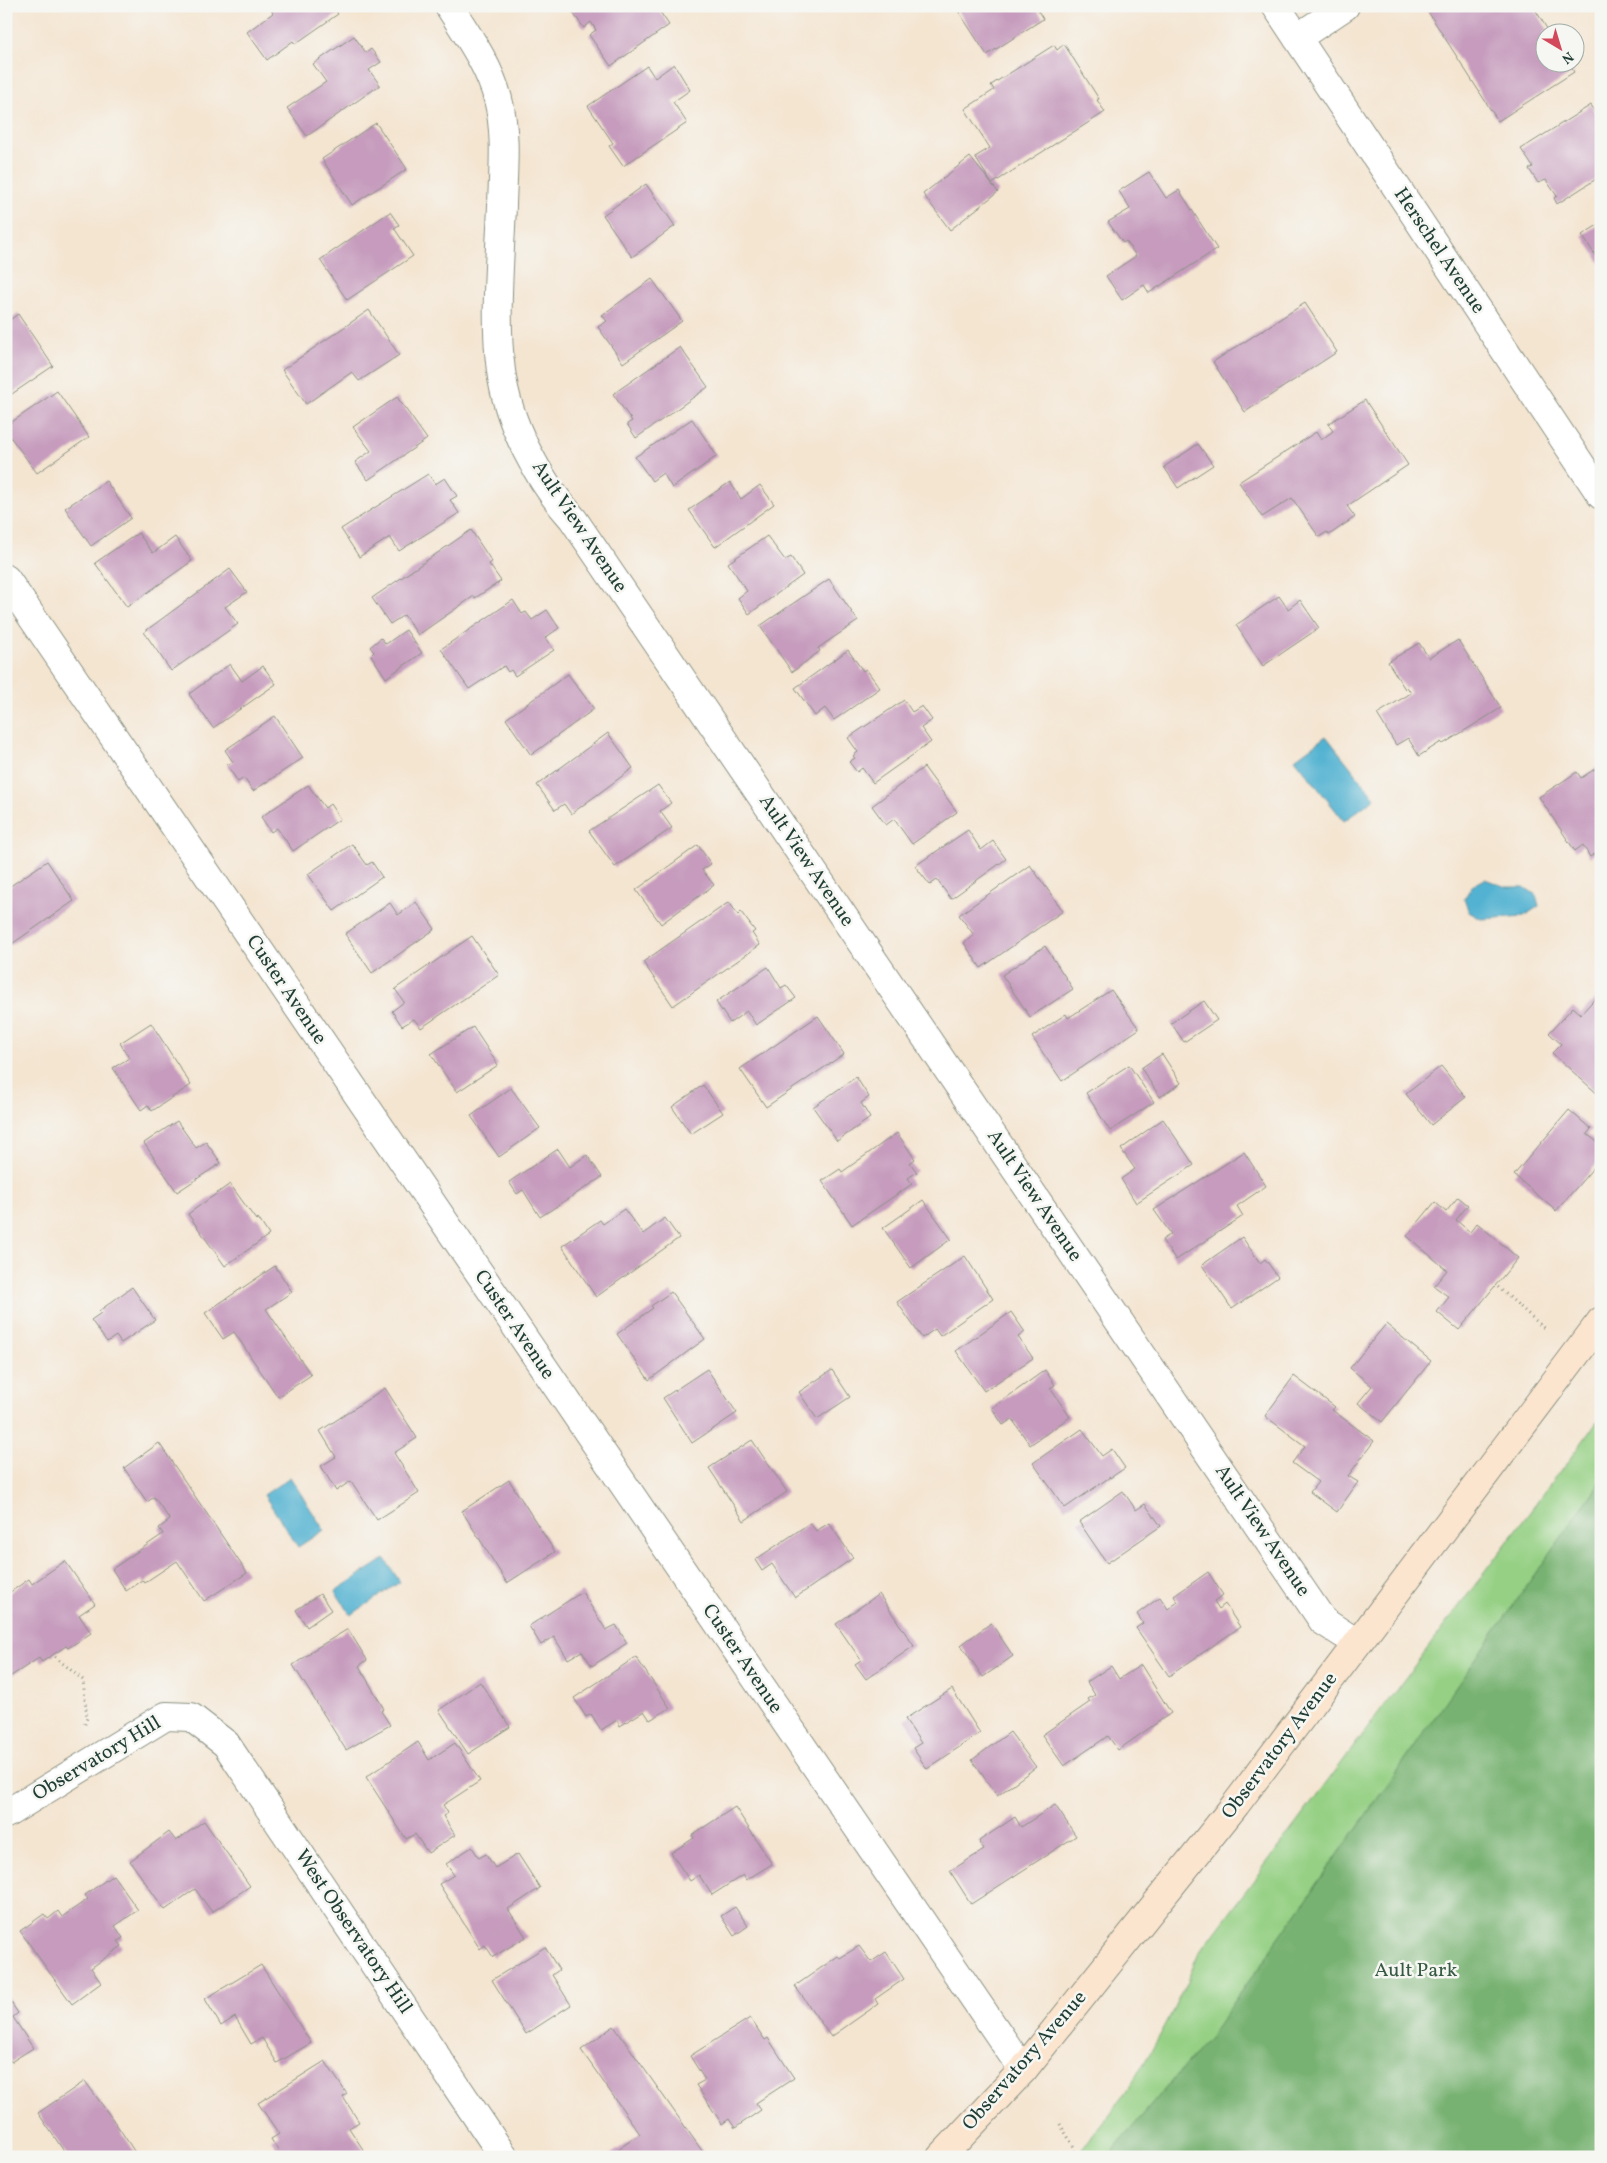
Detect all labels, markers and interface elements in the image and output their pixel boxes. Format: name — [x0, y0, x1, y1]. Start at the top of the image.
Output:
north arrow — [1534, 22, 1584, 72]
text: N — [1557, 46, 1577, 68]
street label: Herschel Avenue — [1386, 182, 1492, 320]
street label: Ault View Avenue — [524, 455, 634, 599]
street label: Ault View Avenue — [751, 789, 861, 933]
street label: Custer Avenue — [239, 930, 333, 1050]
street label: Ault View Avenue — [979, 1124, 1089, 1268]
street label: Custer Avenue — [467, 1265, 561, 1385]
street label: Ault View Avenue — [1207, 1459, 1317, 1603]
street label: Custer Avenue — [695, 1599, 789, 1719]
street label: Observatory Avenue — [1215, 1667, 1345, 1825]
street label: Observatory Hill — [28, 1710, 166, 1808]
street label: West Observatory Hill — [287, 1844, 419, 2020]
park label: Ault Park — [1375, 1957, 1458, 1985]
street label: Observatory Avenue — [956, 1985, 1094, 2137]

